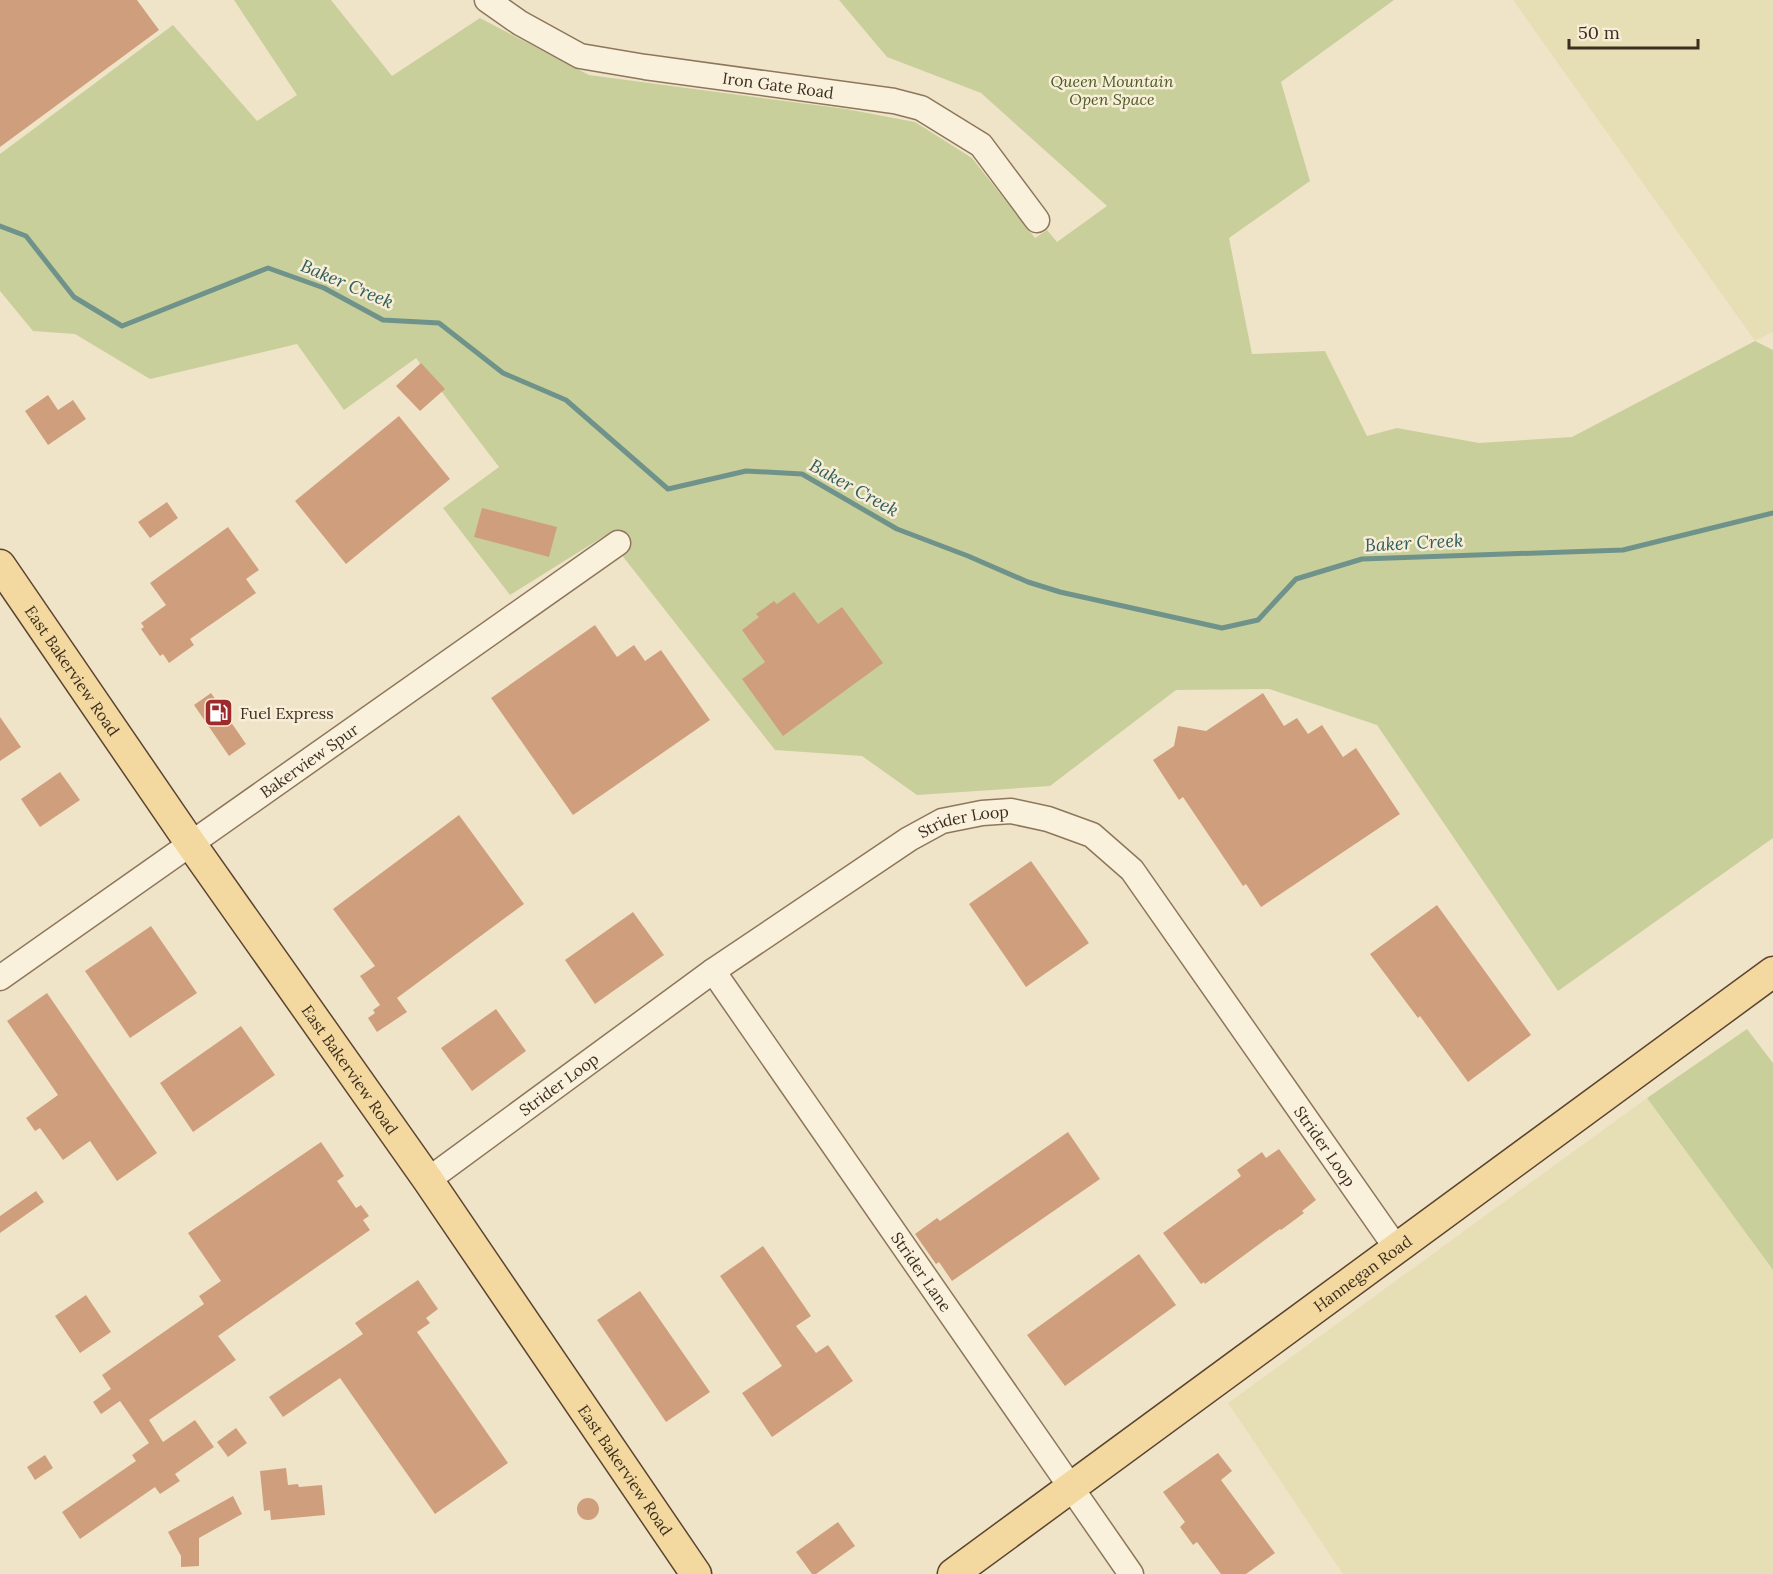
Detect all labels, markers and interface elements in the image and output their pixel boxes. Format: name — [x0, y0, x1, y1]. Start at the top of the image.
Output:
scale bar — [1569, 12, 1698, 50]
text: 50 m — [1578, 21, 1620, 44]
street label: Iron Gate Road — [721, 68, 835, 103]
park label: Queen Mountain Open Space — [1050, 71, 1174, 109]
water label: Baker Creek — [297, 254, 397, 313]
water label: Baker Creek — [806, 454, 903, 522]
water label: Baker Creek — [1364, 528, 1464, 557]
street label: East Bakerview Road — [21, 601, 124, 740]
fuel station icon: Fuel Express — [203, 697, 235, 729]
place label: Fuel Express — [240, 703, 334, 723]
street label: Bakerview Spur — [256, 719, 362, 802]
street label: Strider Loop — [914, 801, 1009, 842]
street label: East Bakerview Road — [297, 1001, 403, 1138]
street label: Strider Loop — [515, 1048, 602, 1120]
street label: Strider Loop — [1290, 1102, 1360, 1190]
street label: Strider Lane — [887, 1228, 956, 1316]
street label: Hannegan Road — [1309, 1230, 1416, 1316]
street label: East Bakerview Road — [574, 1401, 677, 1540]

